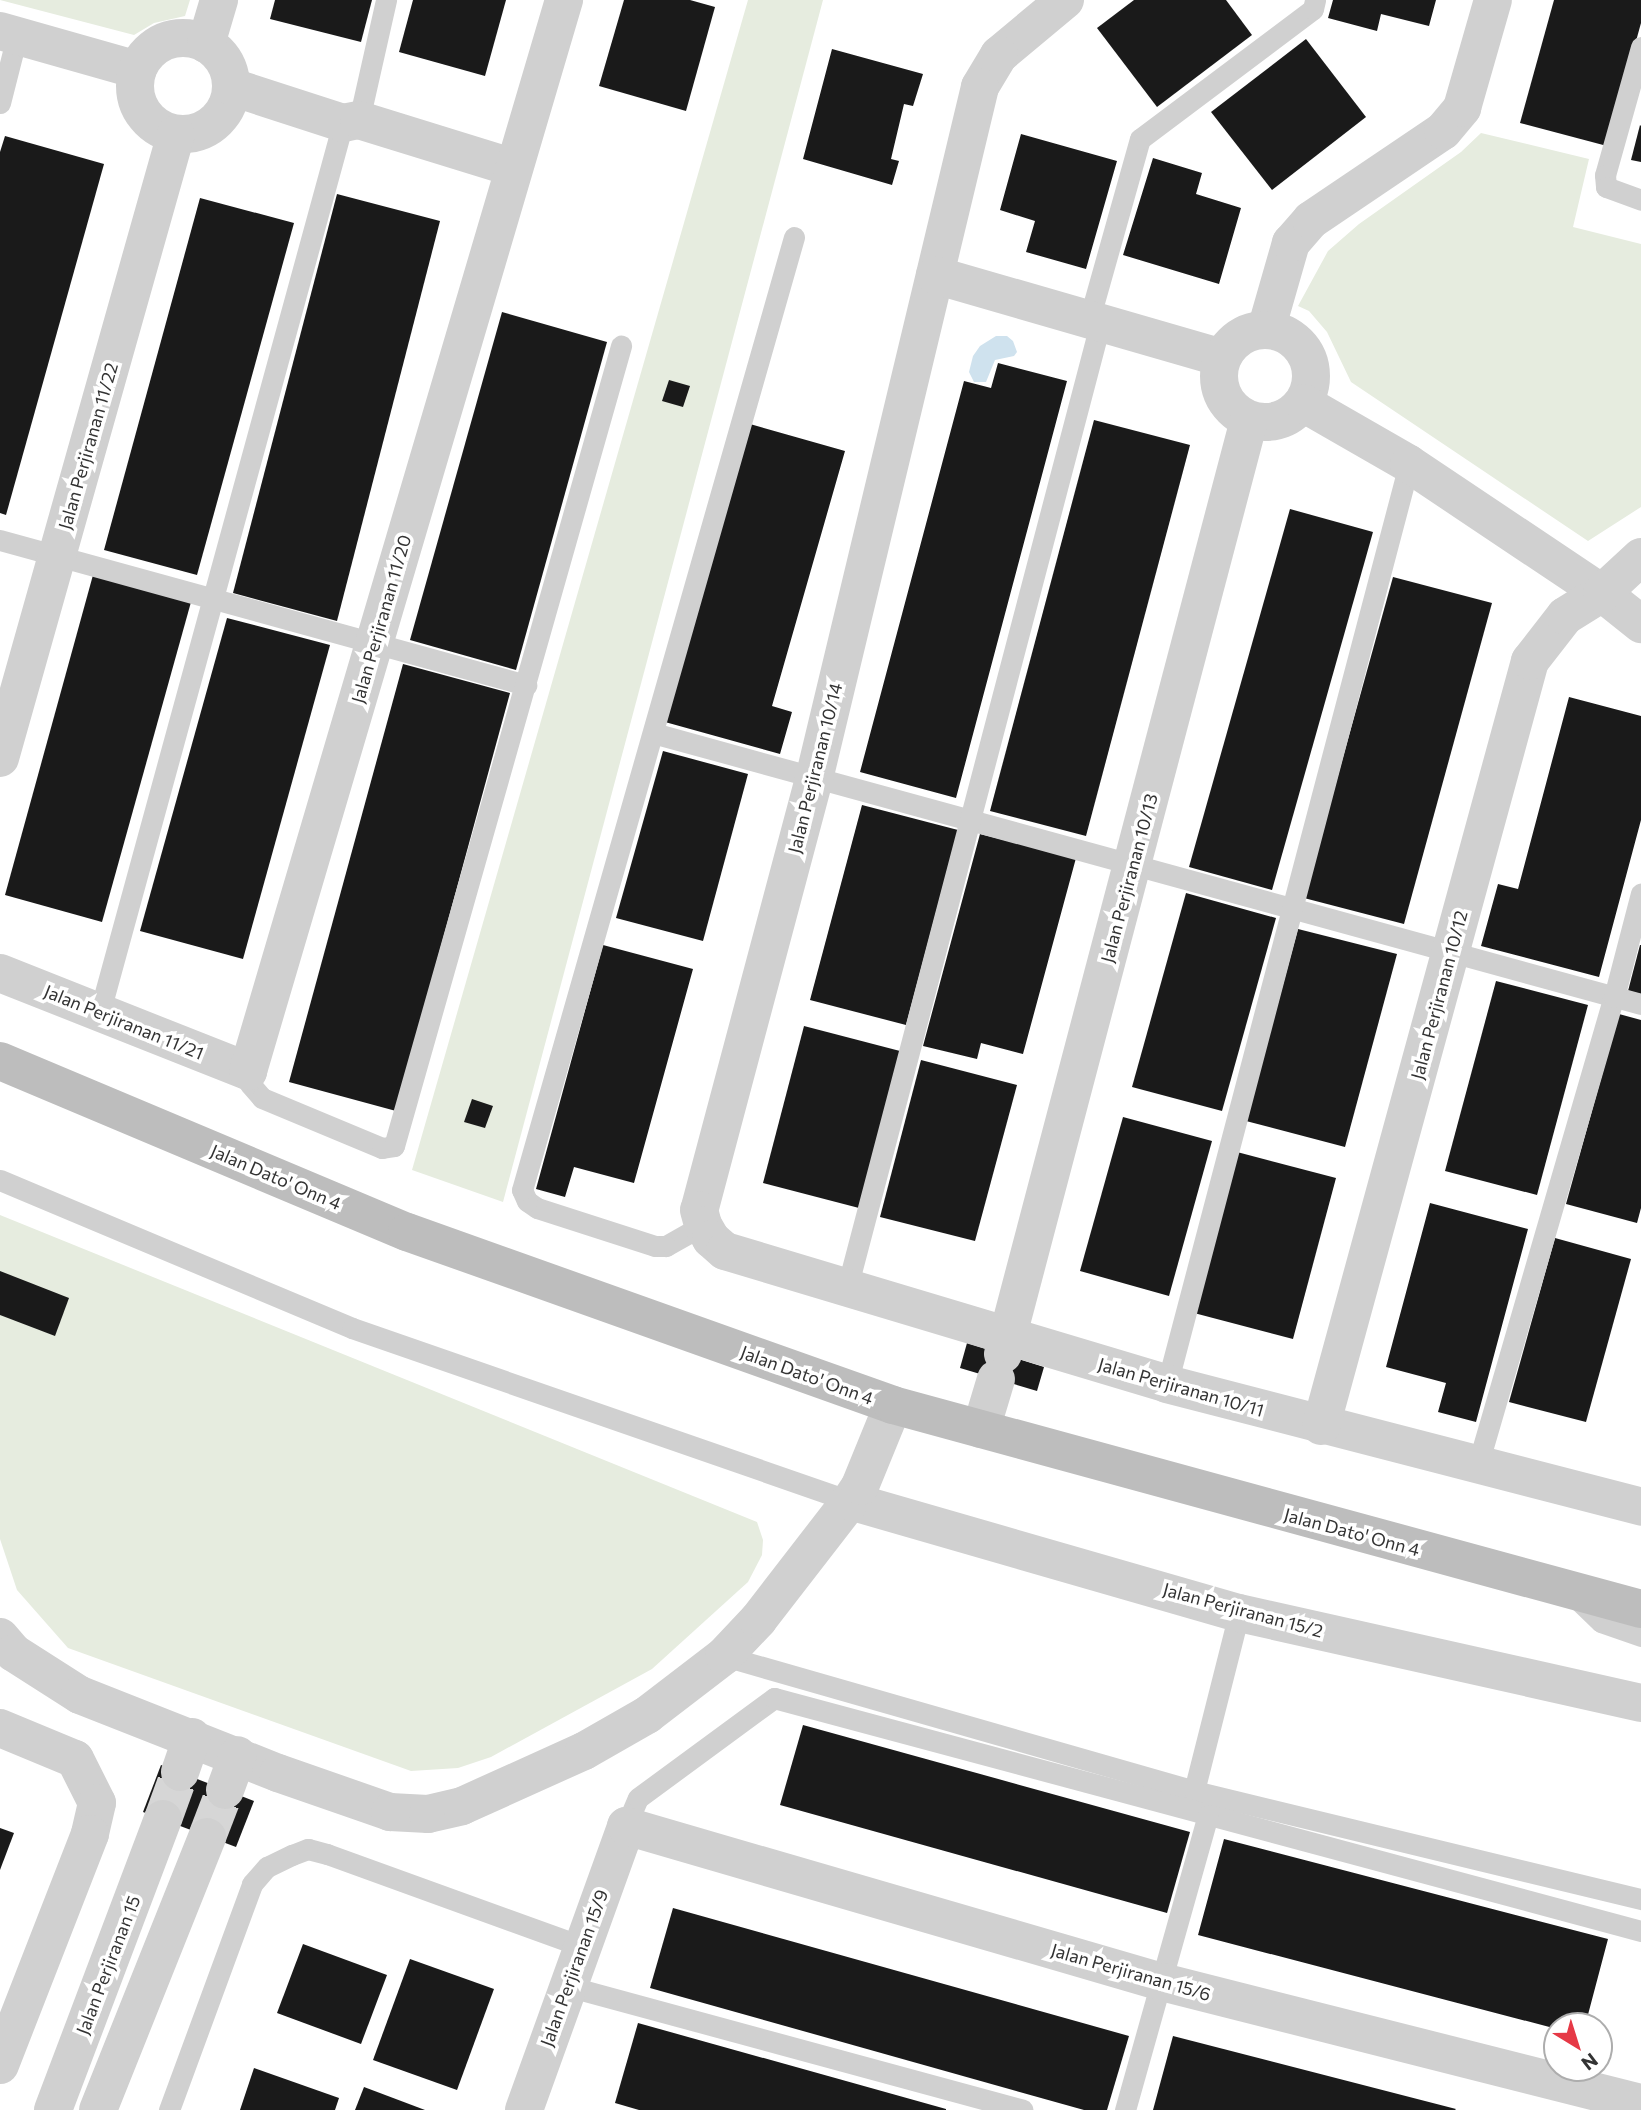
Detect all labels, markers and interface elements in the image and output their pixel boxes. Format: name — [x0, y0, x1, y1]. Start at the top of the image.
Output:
street label: Jalan Perjiranan 11/22 — [54, 360, 122, 532]
street label: Jalan Perjiranan 11/20 — [347, 532, 415, 706]
street label: Jalan Perjiranan 10/14 — [783, 681, 847, 855]
street label: Jalan Perjiranan 10/13 — [1096, 791, 1162, 965]
street label: Jalan Perjiranan 10/12 — [1406, 908, 1472, 1082]
street label: Jalan Perjiranan 11/21 — [41, 980, 207, 1064]
street label: Jalan Dato' Onn 4 — [207, 1140, 345, 1214]
street label: Jalan Dato' Onn 4 — [738, 1341, 876, 1409]
street label: Jalan Perjiranan 10/11 — [1096, 1353, 1266, 1421]
street label: Jalan Dato' Onn 4 — [1282, 1503, 1422, 1561]
street label: Jalan Perjiranan 15/2 — [1161, 1578, 1325, 1642]
street label: Jalan Perjiranan 15/9 — [536, 1887, 612, 2049]
street label: Jalan Perjiranan 15 — [72, 1892, 144, 2038]
street label: Jalan Perjiranan 15/6 — [1049, 1939, 1213, 2005]
north arrow — [1543, 2012, 1613, 2082]
text: N — [1577, 2049, 1603, 2076]

